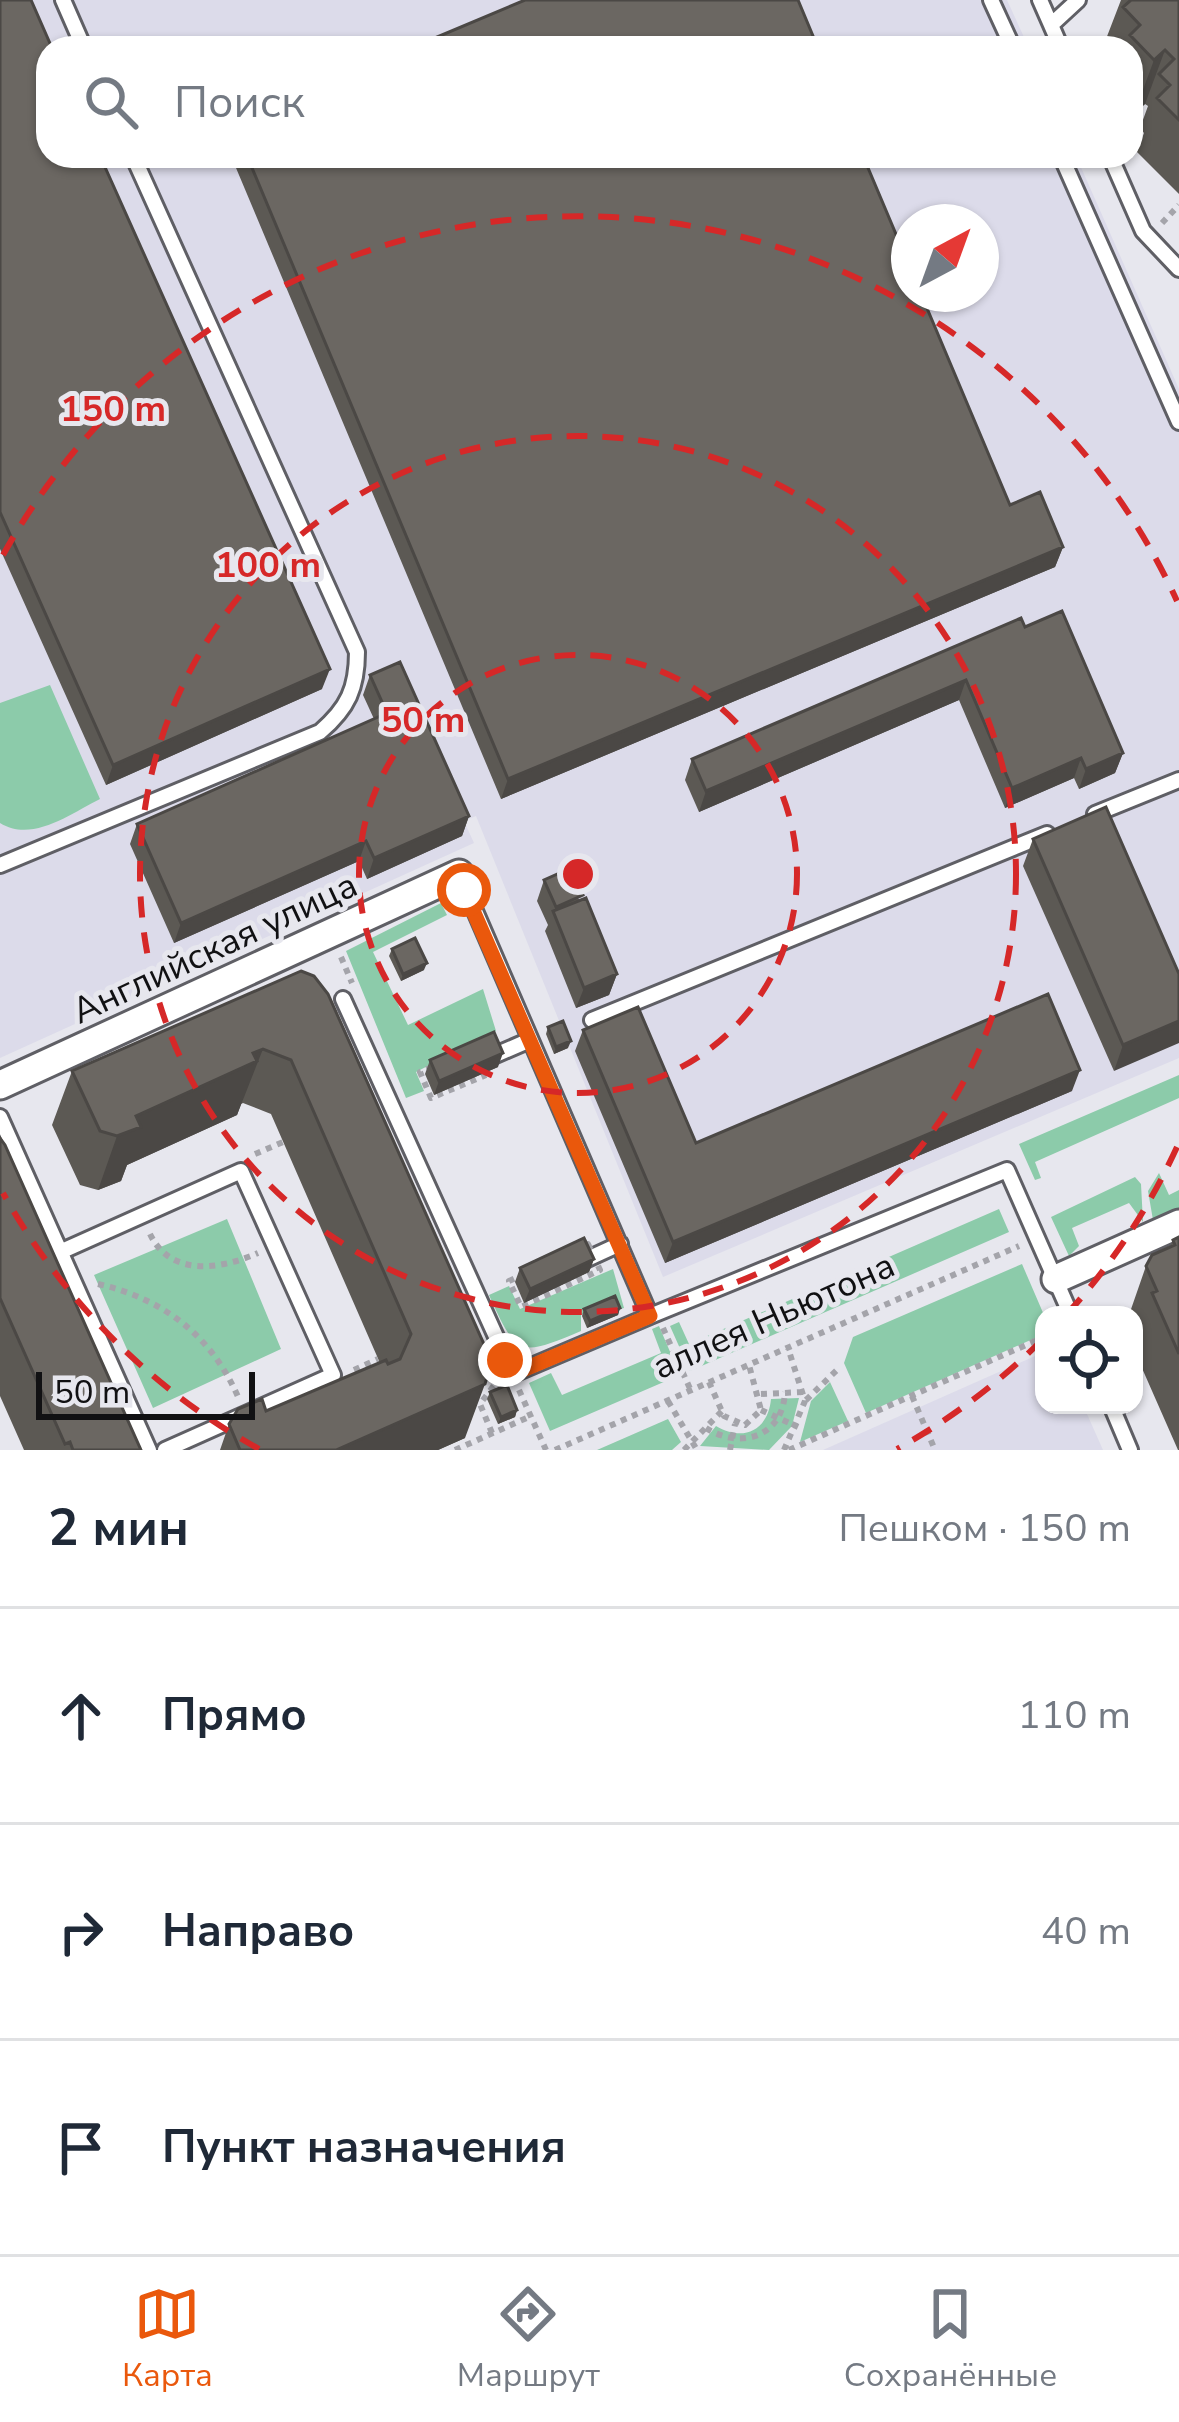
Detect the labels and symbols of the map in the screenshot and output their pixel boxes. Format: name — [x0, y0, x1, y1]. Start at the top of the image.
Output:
north arrow — [891, 204, 999, 312]
text: 150 m — [60, 385, 166, 434]
text: 100 m — [215, 541, 321, 590]
text: 50 m — [381, 696, 465, 745]
centre of rings — [557, 853, 599, 895]
street label: Английская улица — [64, 861, 365, 1036]
route start — [437, 863, 491, 917]
street label: аллея Ньютона — [645, 1241, 902, 1392]
route end — [478, 1333, 532, 1387]
scale bar — [36, 1366, 255, 1419]

